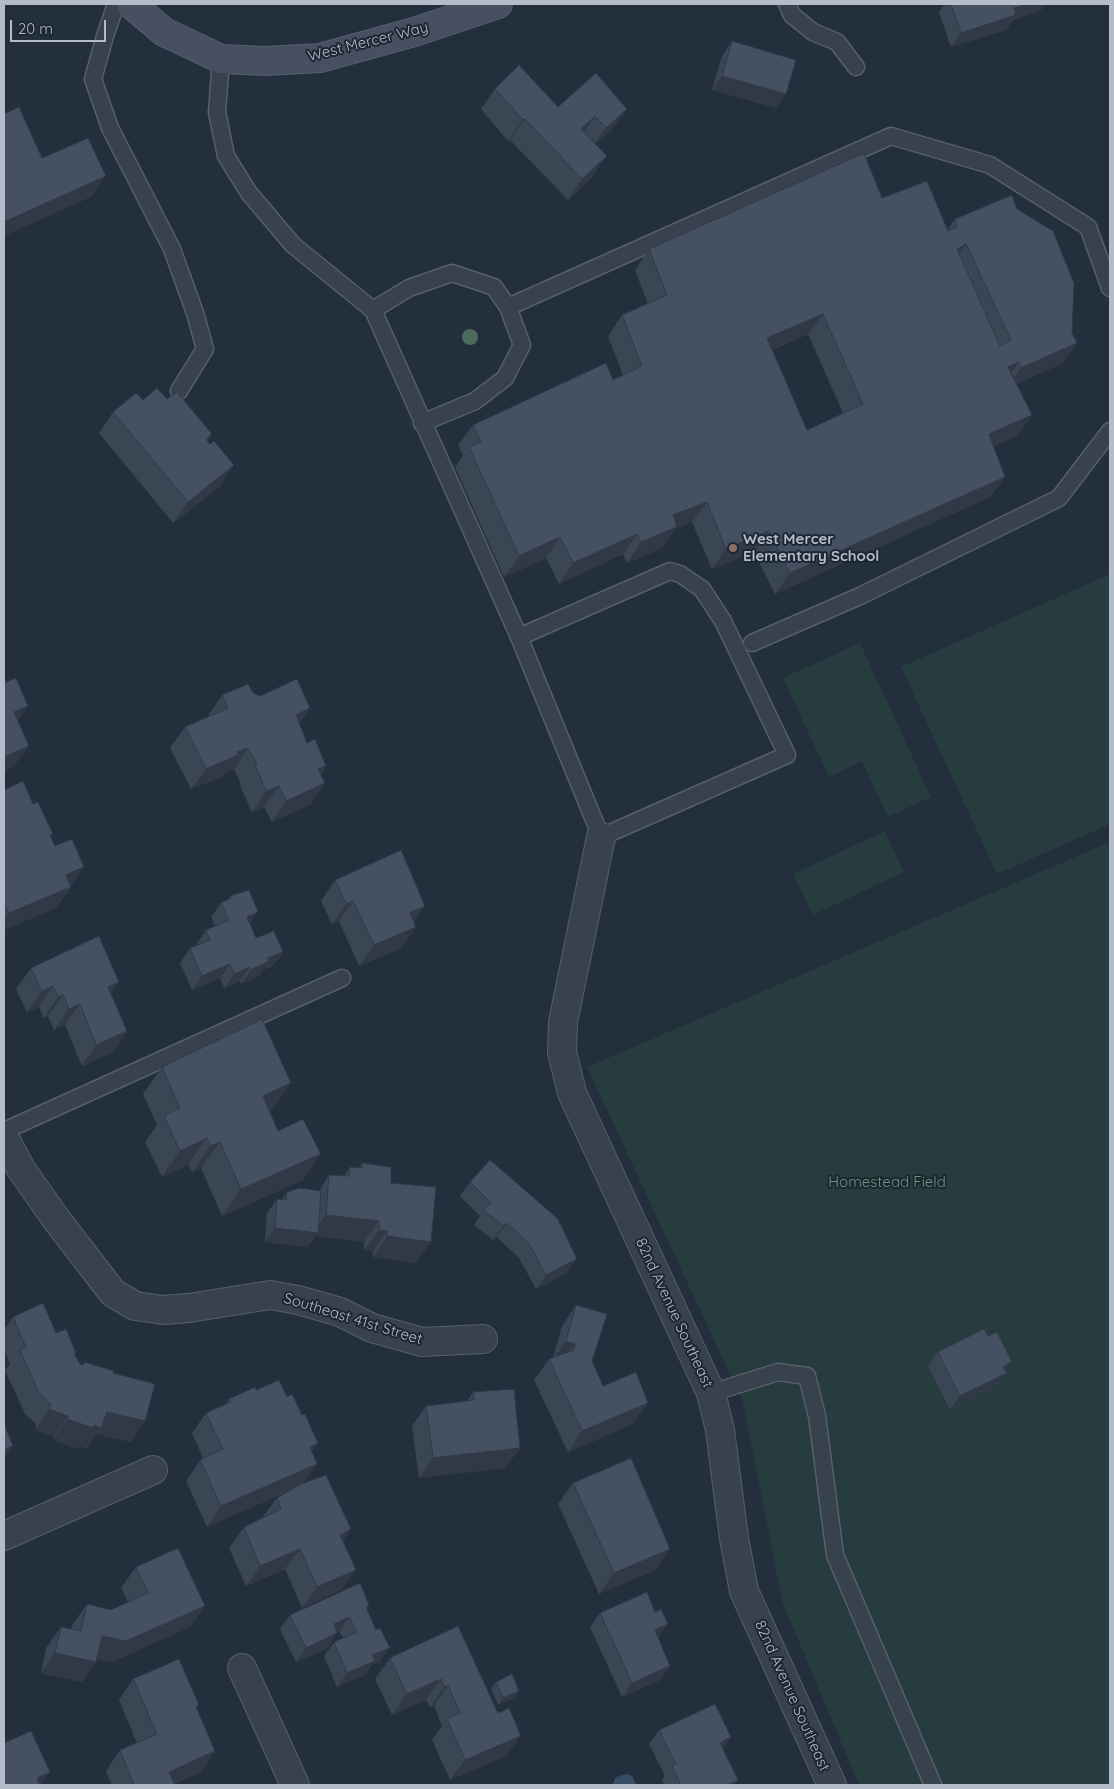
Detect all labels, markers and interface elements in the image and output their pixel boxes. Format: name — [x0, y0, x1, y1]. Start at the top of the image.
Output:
scale bar — [12, 10, 109, 42]
street label: West Mercer Way — [306, 18, 430, 66]
text: 20 m — [18, 19, 53, 38]
place label: West Mercer Elementary School — [743, 530, 879, 565]
marker: West Mercer Elementary School — [727, 542, 739, 554]
park label: Homestead Field — [828, 1173, 946, 1191]
street label: 82nd Avenue Southeast — [631, 1235, 717, 1391]
street label: Southeast 41st Street — [282, 1289, 424, 1349]
street label: 82nd Avenue Southeast — [751, 1618, 833, 1774]

